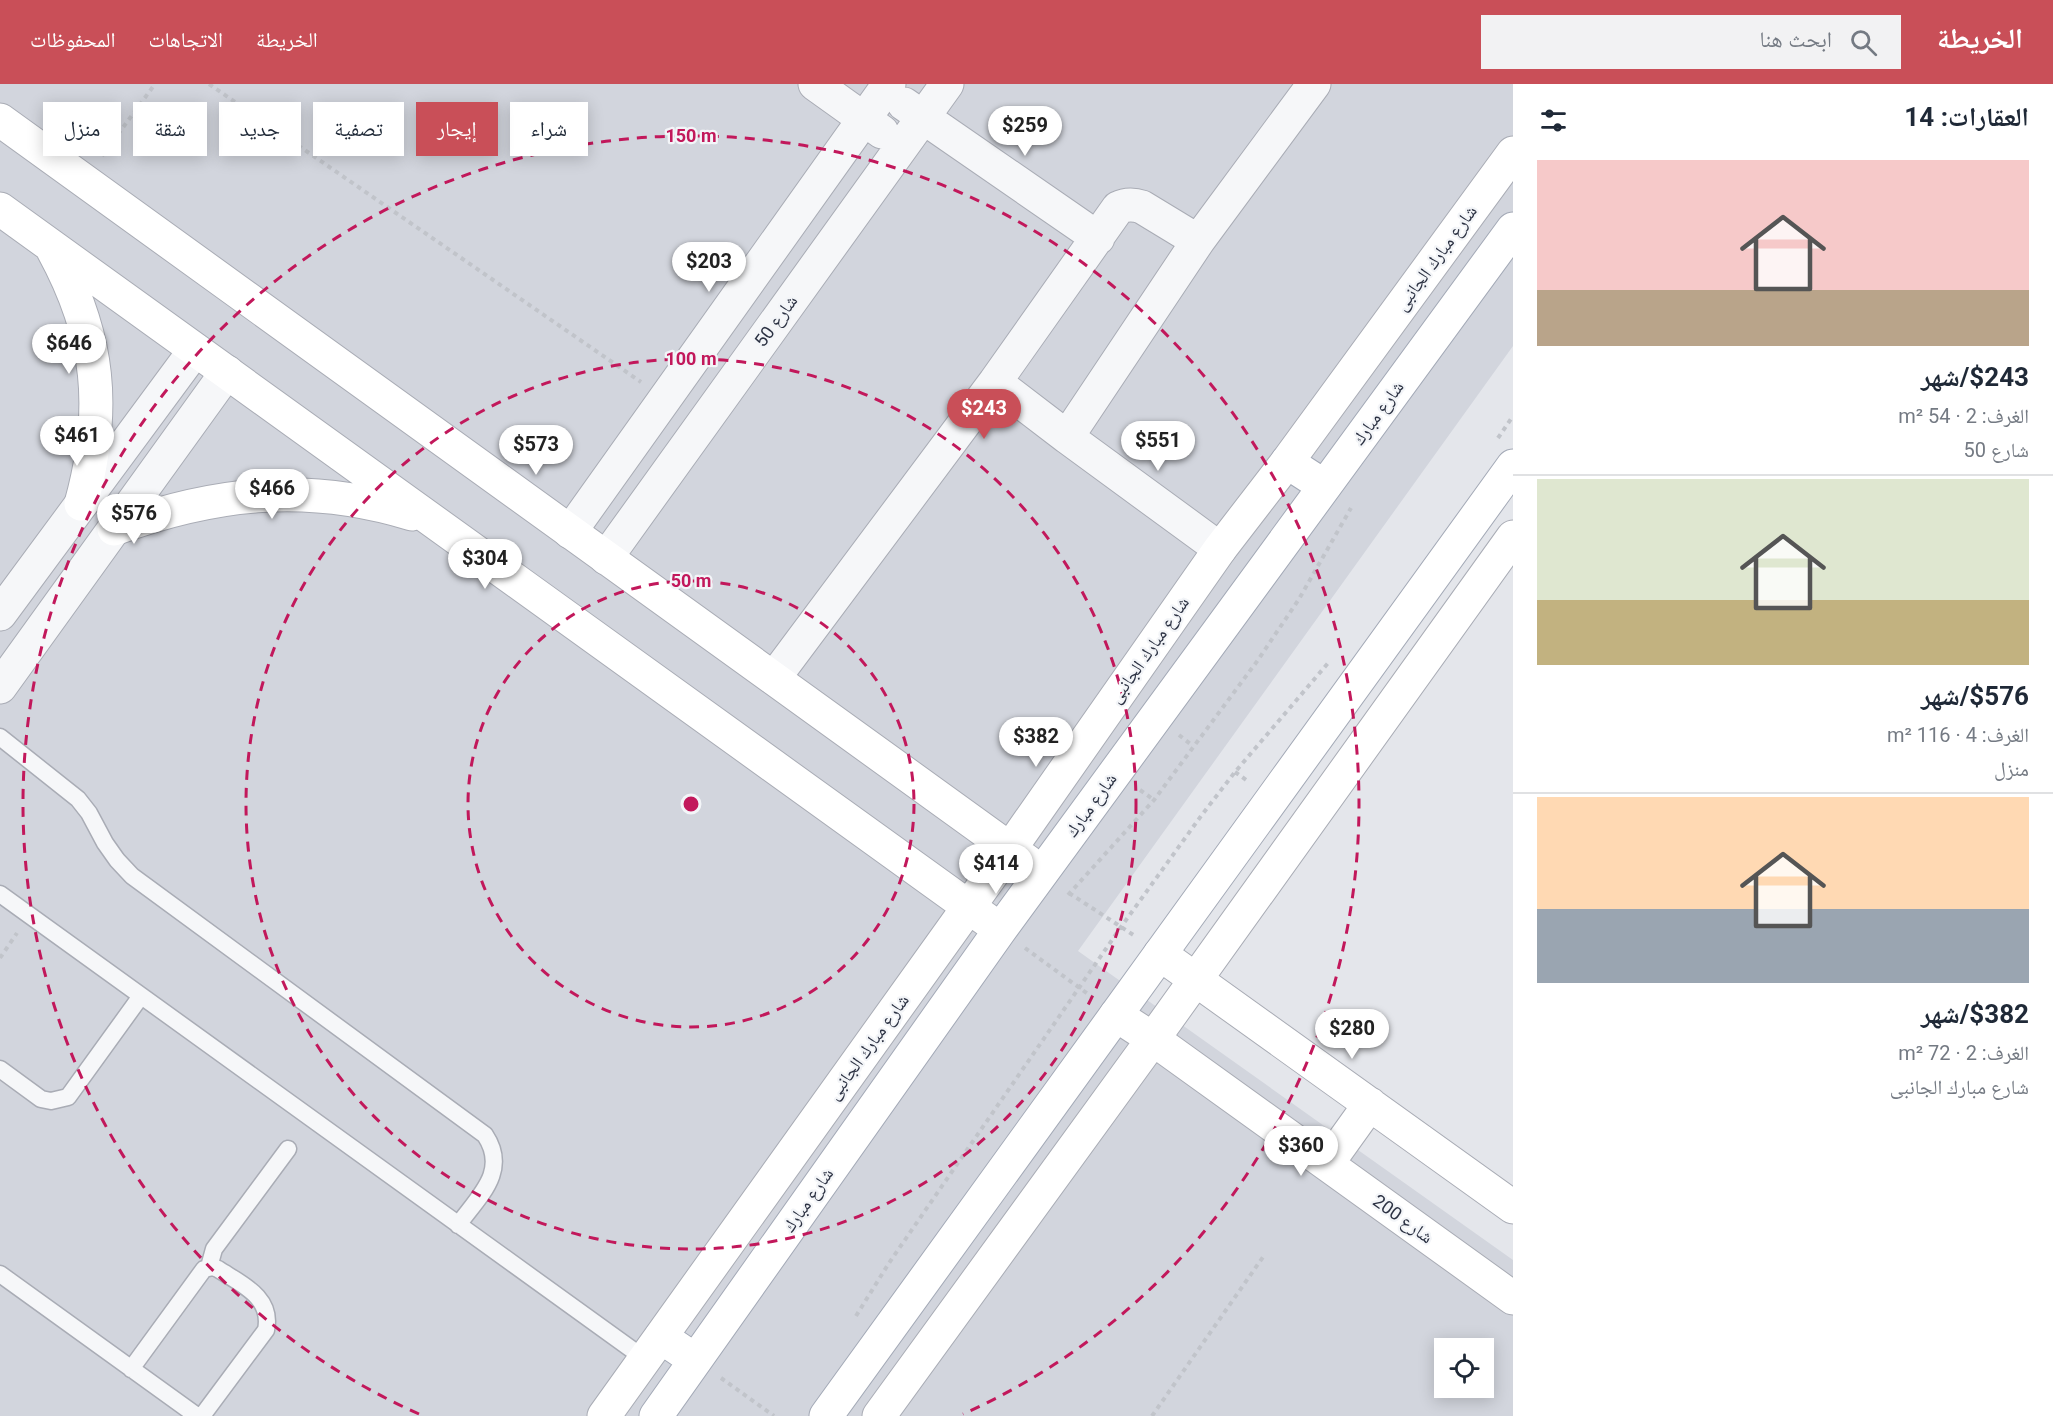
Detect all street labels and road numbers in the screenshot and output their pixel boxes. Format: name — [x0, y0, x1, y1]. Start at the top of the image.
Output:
street label: شارع مبارك الجانبى — [1390, 201, 1482, 315]
street label: شارع 50 — [750, 291, 802, 351]
street label: شارع مبارك — [1347, 377, 1409, 449]
street label: شارع مبارك الجانبى — [1104, 592, 1194, 708]
street label: شارع مبارك — [1060, 769, 1122, 841]
street label: شارع مبارك الجانبى — [822, 990, 914, 1104]
street label: شارع مبارك — [778, 1164, 838, 1236]
street label: شارع 200 — [1369, 1190, 1437, 1248]

